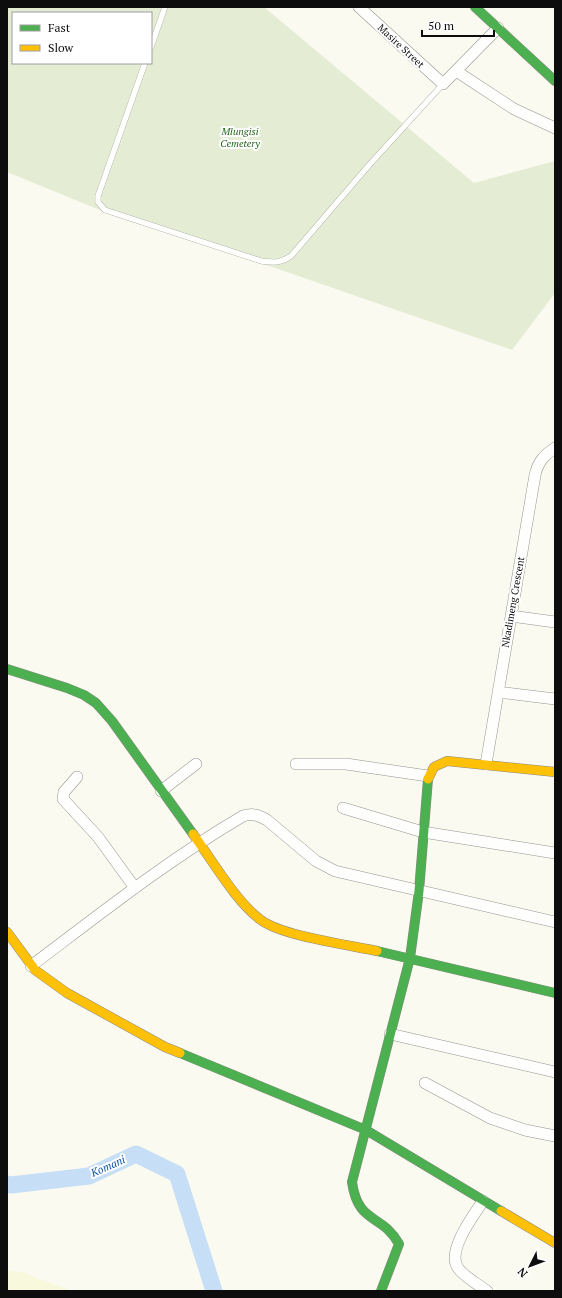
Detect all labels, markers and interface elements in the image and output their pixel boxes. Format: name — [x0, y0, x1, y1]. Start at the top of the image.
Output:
legend — [12, 12, 152, 64]
scale bar — [422, 12, 494, 38]
text: 50 m — [428, 18, 455, 33]
text: Fast — [48, 20, 71, 35]
street label: Masire Street — [375, 21, 427, 71]
text: Slow — [48, 40, 74, 55]
park label: Mlungisi Cemetery — [220, 125, 260, 150]
street label: Nkadimeng Crescent — [499, 555, 527, 649]
water label: Komani — [88, 1152, 127, 1180]
north arrow — [510, 1246, 550, 1286]
text: N — [514, 1264, 531, 1280]

